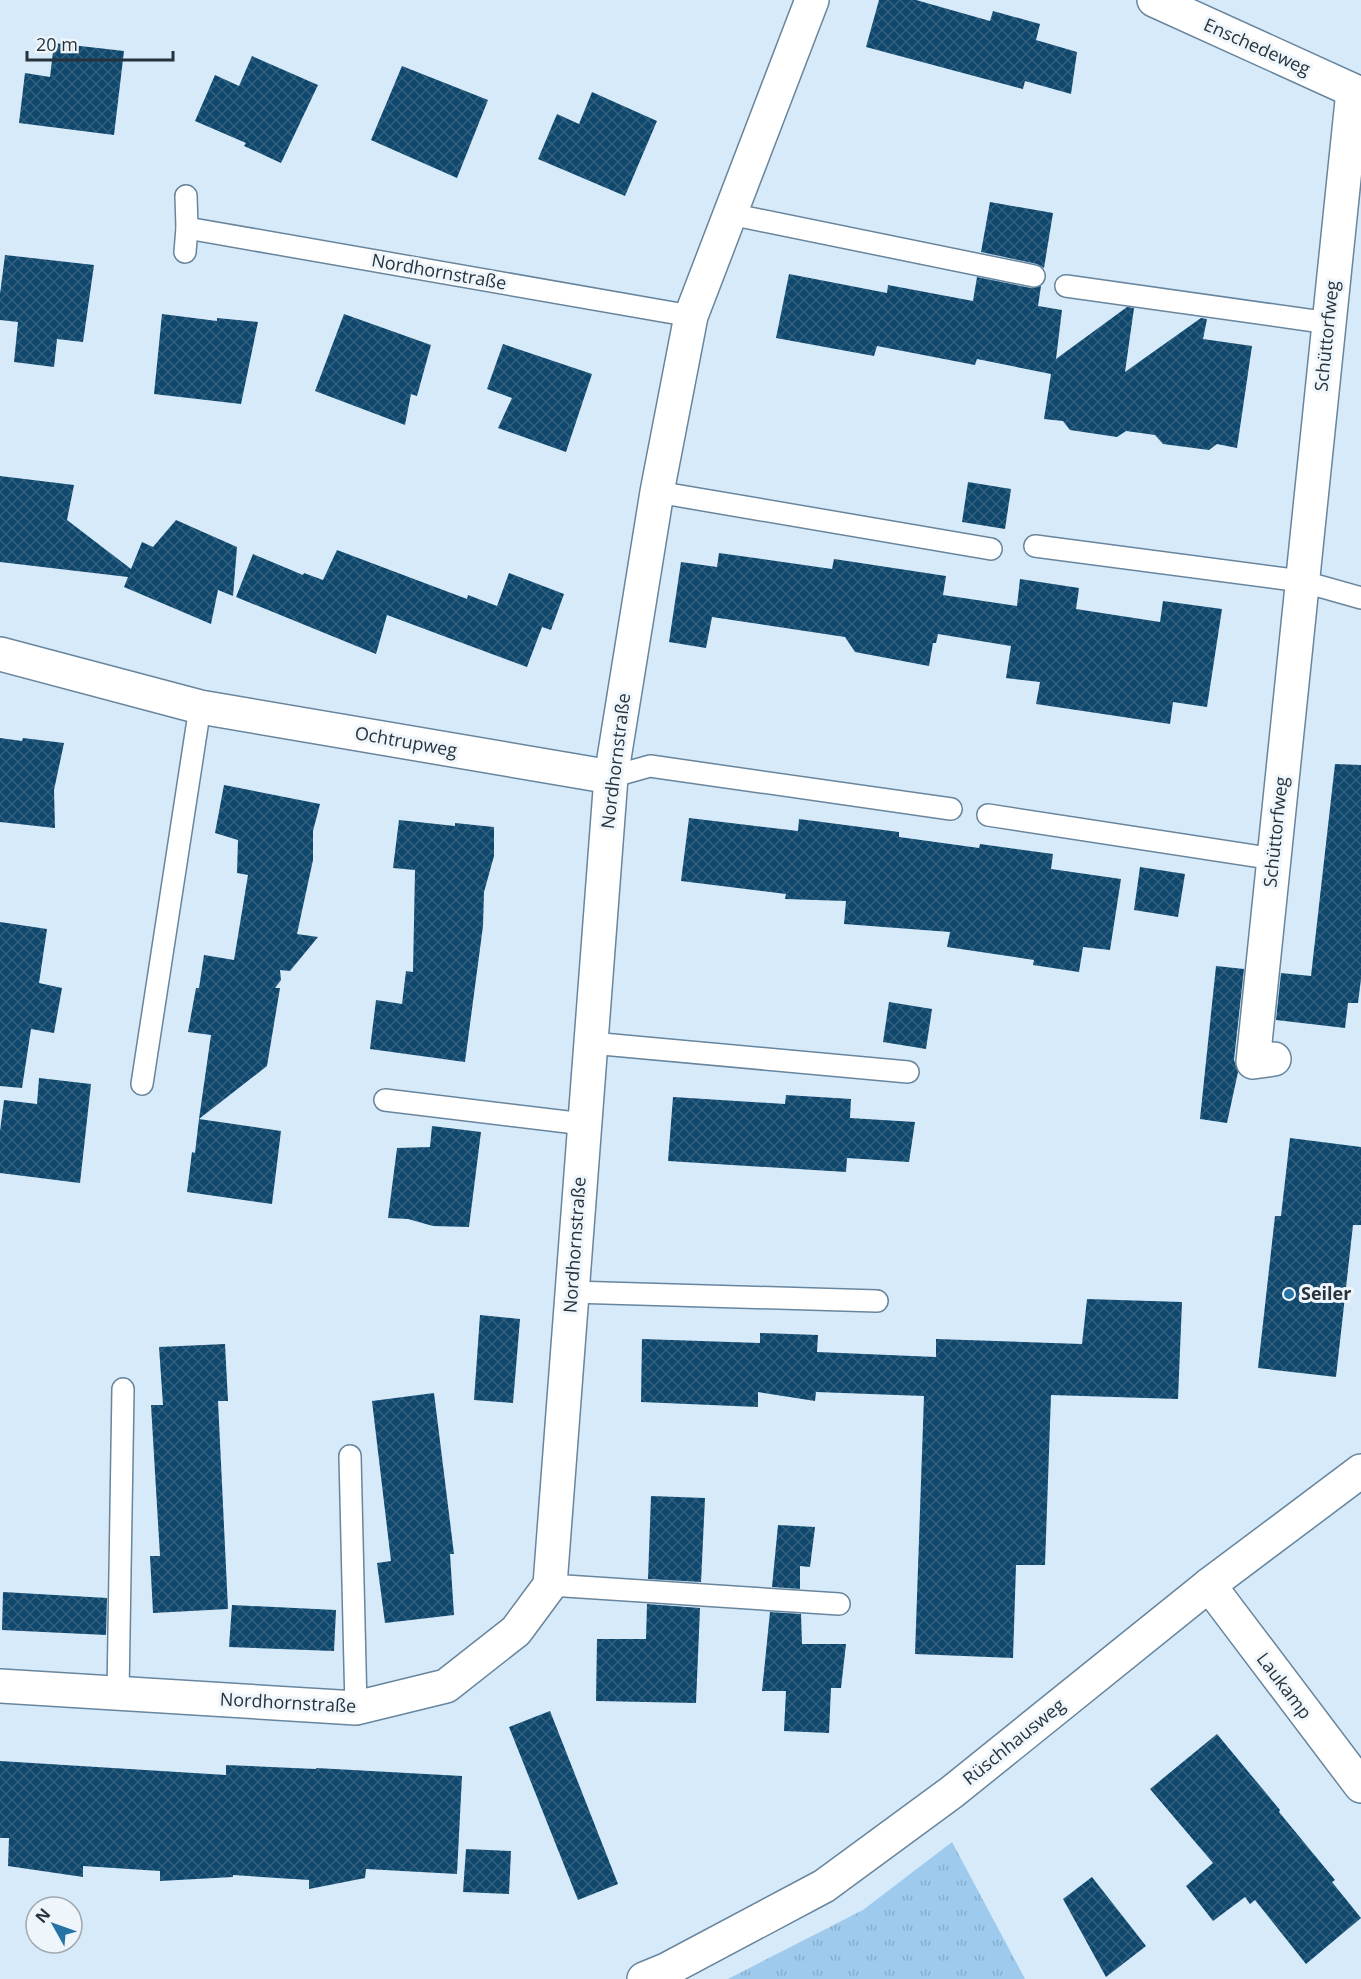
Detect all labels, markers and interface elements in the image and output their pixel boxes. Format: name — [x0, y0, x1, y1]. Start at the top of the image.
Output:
street label: Enschedeweg — [1200, 12, 1315, 80]
scale bar — [27, 24, 172, 62]
text: 20 m — [36, 32, 78, 56]
street label: Nordhornstraße — [370, 247, 509, 295]
street label: Schüttorfweg — [1308, 279, 1344, 393]
street label: Nordhornstraße — [595, 692, 635, 830]
street label: Ochtrupweg — [353, 720, 459, 762]
street label: Schüttorfweg — [1257, 775, 1293, 889]
street label: Nordhornstraße — [557, 1176, 591, 1314]
place label: Seiler — [1301, 1281, 1351, 1305]
marker: Seiler — [1282, 1287, 1296, 1301]
street label: Laukamp — [1252, 1647, 1318, 1724]
street label: Nordhornstraße — [219, 1686, 357, 1718]
street label: Rüschhausweg — [957, 1692, 1070, 1790]
north arrow — [24, 1895, 84, 1955]
text: N — [30, 1903, 55, 1927]

